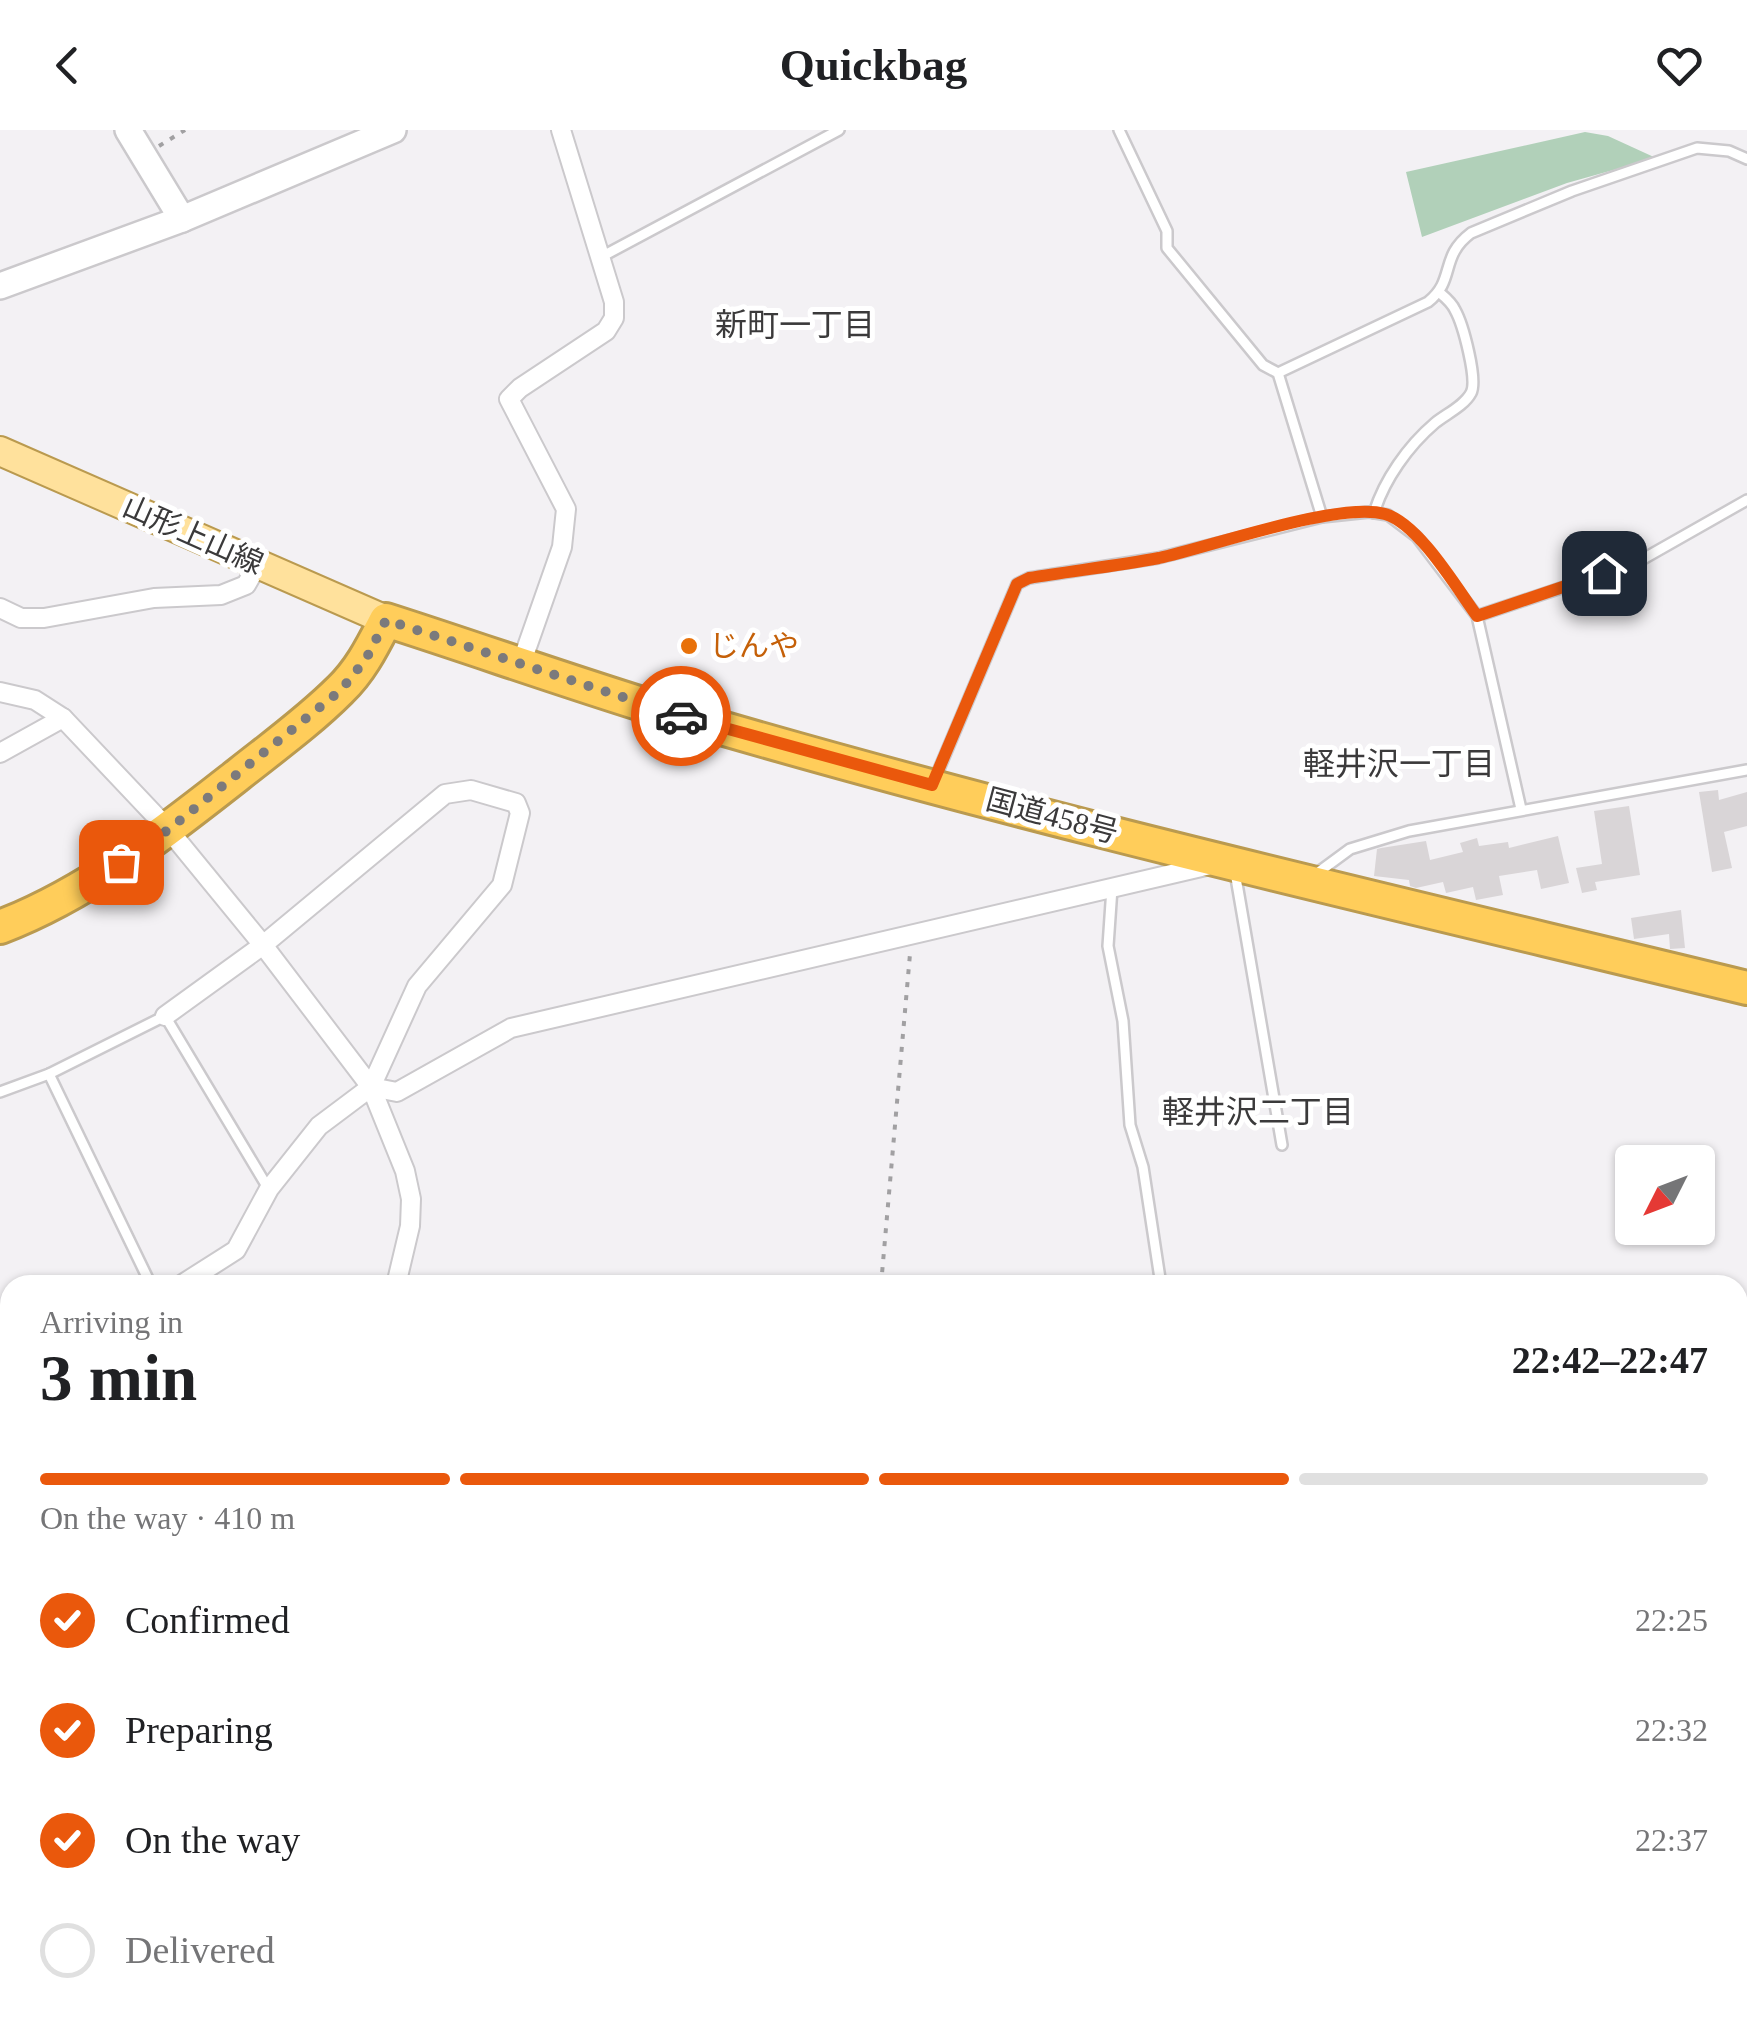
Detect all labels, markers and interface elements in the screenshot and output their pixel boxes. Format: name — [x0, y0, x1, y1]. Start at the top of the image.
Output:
icon: back — [40, 38, 95, 93]
icon: heart — [1652, 38, 1707, 93]
text: Quickbag — [780, 40, 967, 90]
district label: 新町一丁目 — [715, 307, 875, 343]
street label: 山形上山線 — [118, 489, 268, 580]
pin — [1562, 531, 1647, 616]
icon: home — [1577, 546, 1632, 601]
place label: じんや — [709, 629, 799, 662]
marker: じんや — [678, 635, 700, 657]
courier — [631, 666, 731, 766]
icon: car — [654, 689, 709, 744]
district label: 軽井沢一丁目 — [1303, 746, 1495, 782]
street label: 国道458号 — [983, 782, 1122, 849]
pin — [79, 820, 164, 905]
icon: bag — [94, 835, 149, 890]
district label: 軽井沢二丁目 — [1162, 1094, 1354, 1130]
north arrow — [1615, 1145, 1715, 1245]
map controls — [1615, 1145, 1715, 1245]
text: Arriving in — [40, 1304, 183, 1340]
text: 22:42–22:47 — [1512, 1339, 1708, 1381]
text: 3 min — [40, 1342, 197, 1414]
text: On the way · 410 m — [40, 1500, 295, 1536]
icon: check — [40, 1593, 95, 1648]
text: Confirmed — [125, 1599, 290, 1641]
text: 22:25 — [1635, 1602, 1708, 1638]
icon: check — [40, 1703, 95, 1758]
text: Preparing — [125, 1709, 273, 1751]
text: 22:32 — [1635, 1712, 1708, 1748]
icon: check — [40, 1813, 95, 1868]
text: On the way — [125, 1819, 300, 1861]
text: 22:37 — [1635, 1822, 1708, 1858]
text: Delivered — [125, 1929, 275, 1971]

